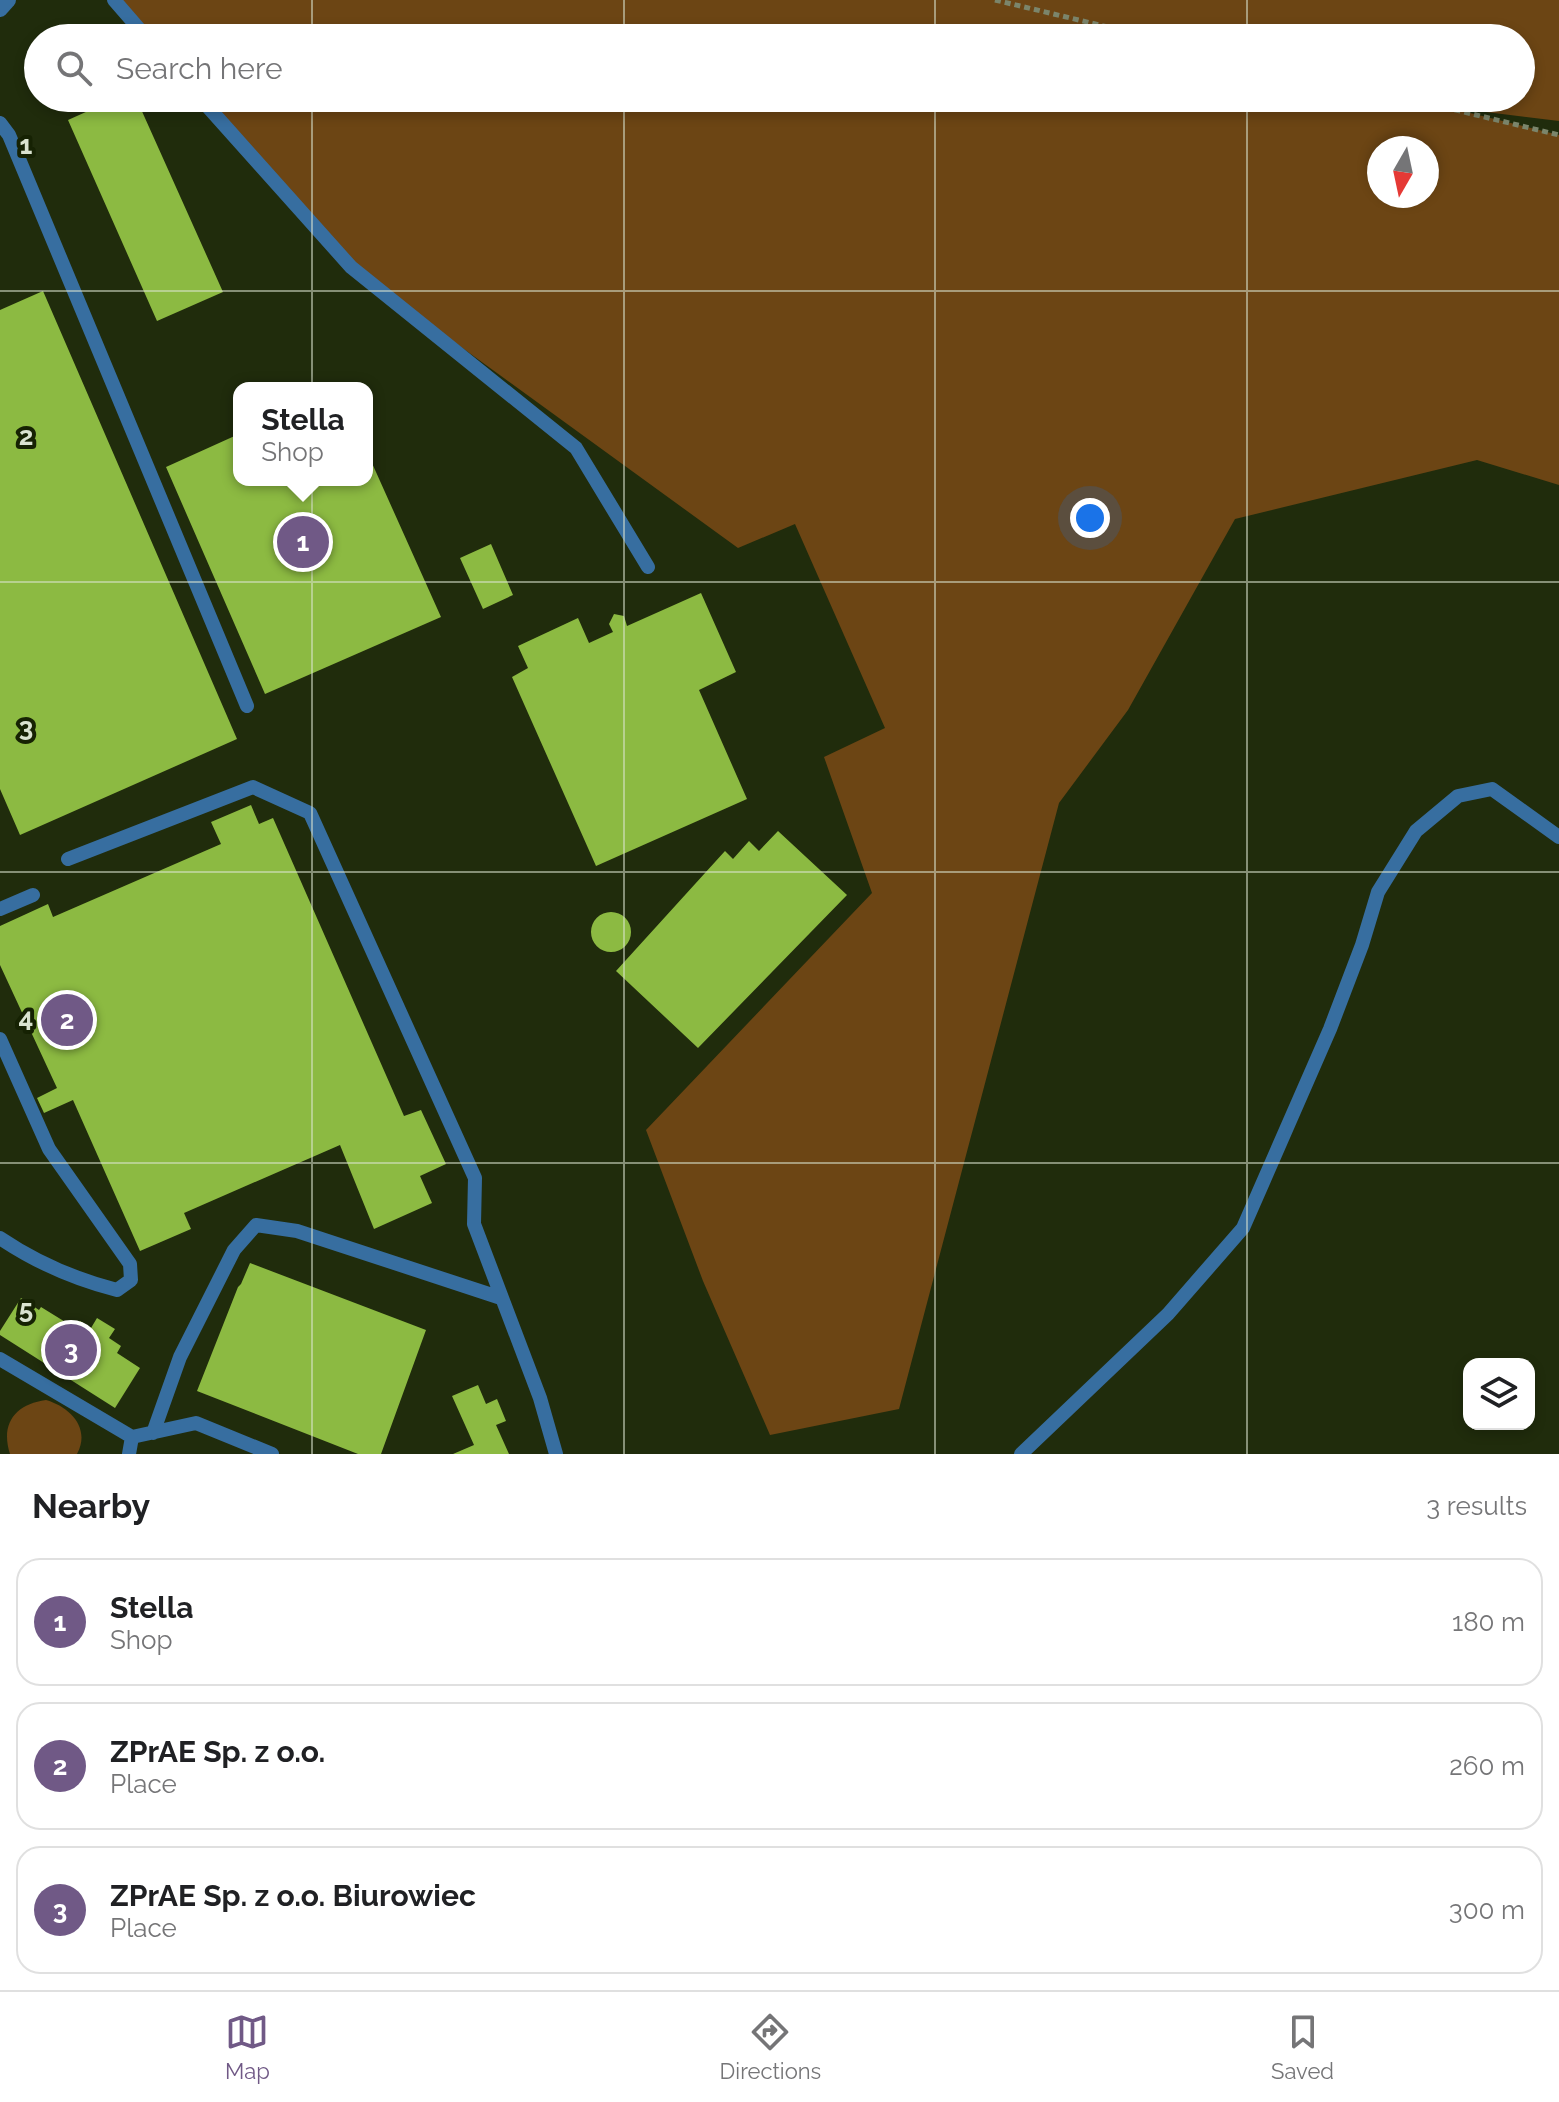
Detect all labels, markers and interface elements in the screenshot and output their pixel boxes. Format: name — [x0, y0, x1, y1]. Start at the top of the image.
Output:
search box — [24, 24, 1535, 112]
icon: search — [52, 46, 96, 90]
text: Search here — [116, 51, 283, 86]
text: 1 — [20, 130, 33, 160]
north arrow — [1367, 136, 1439, 208]
popup — [233, 382, 373, 486]
text: Stella — [261, 402, 345, 437]
text: 2 — [19, 421, 33, 451]
text: Shop — [261, 437, 324, 467]
your location — [1070, 498, 1110, 538]
pin: 1 — [277, 512, 329, 572]
text: 3 — [19, 712, 33, 742]
pin: 2 — [41, 990, 93, 1050]
text: 4 — [19, 1003, 33, 1033]
text: 5 — [19, 1294, 33, 1324]
pin: 3 — [45, 1320, 97, 1380]
map controls — [1463, 1358, 1535, 1430]
button: layers — [1463, 1358, 1535, 1430]
text: Nearby — [32, 1486, 150, 1526]
text: 3 results — [1426, 1491, 1527, 1521]
text: Stella — [110, 1590, 194, 1625]
text: 1 — [54, 1607, 66, 1637]
text: 180 m — [1452, 1607, 1525, 1637]
text: Shop — [110, 1625, 172, 1655]
text: ZPrAE Sp. z o.o. — [110, 1734, 325, 1769]
text: 2 — [53, 1751, 67, 1781]
text: 260 m — [1449, 1751, 1525, 1781]
text: Place — [110, 1769, 177, 1799]
text: ZPrAE Sp. z o.o. Biurowiec — [110, 1878, 476, 1913]
text: 3 — [53, 1895, 67, 1925]
text: 300 m — [1449, 1895, 1525, 1925]
text: Place — [110, 1913, 177, 1943]
tab: Map — [225, 2010, 270, 2084]
tab: Directions — [720, 2010, 821, 2084]
tab: Saved — [1271, 2010, 1334, 2084]

